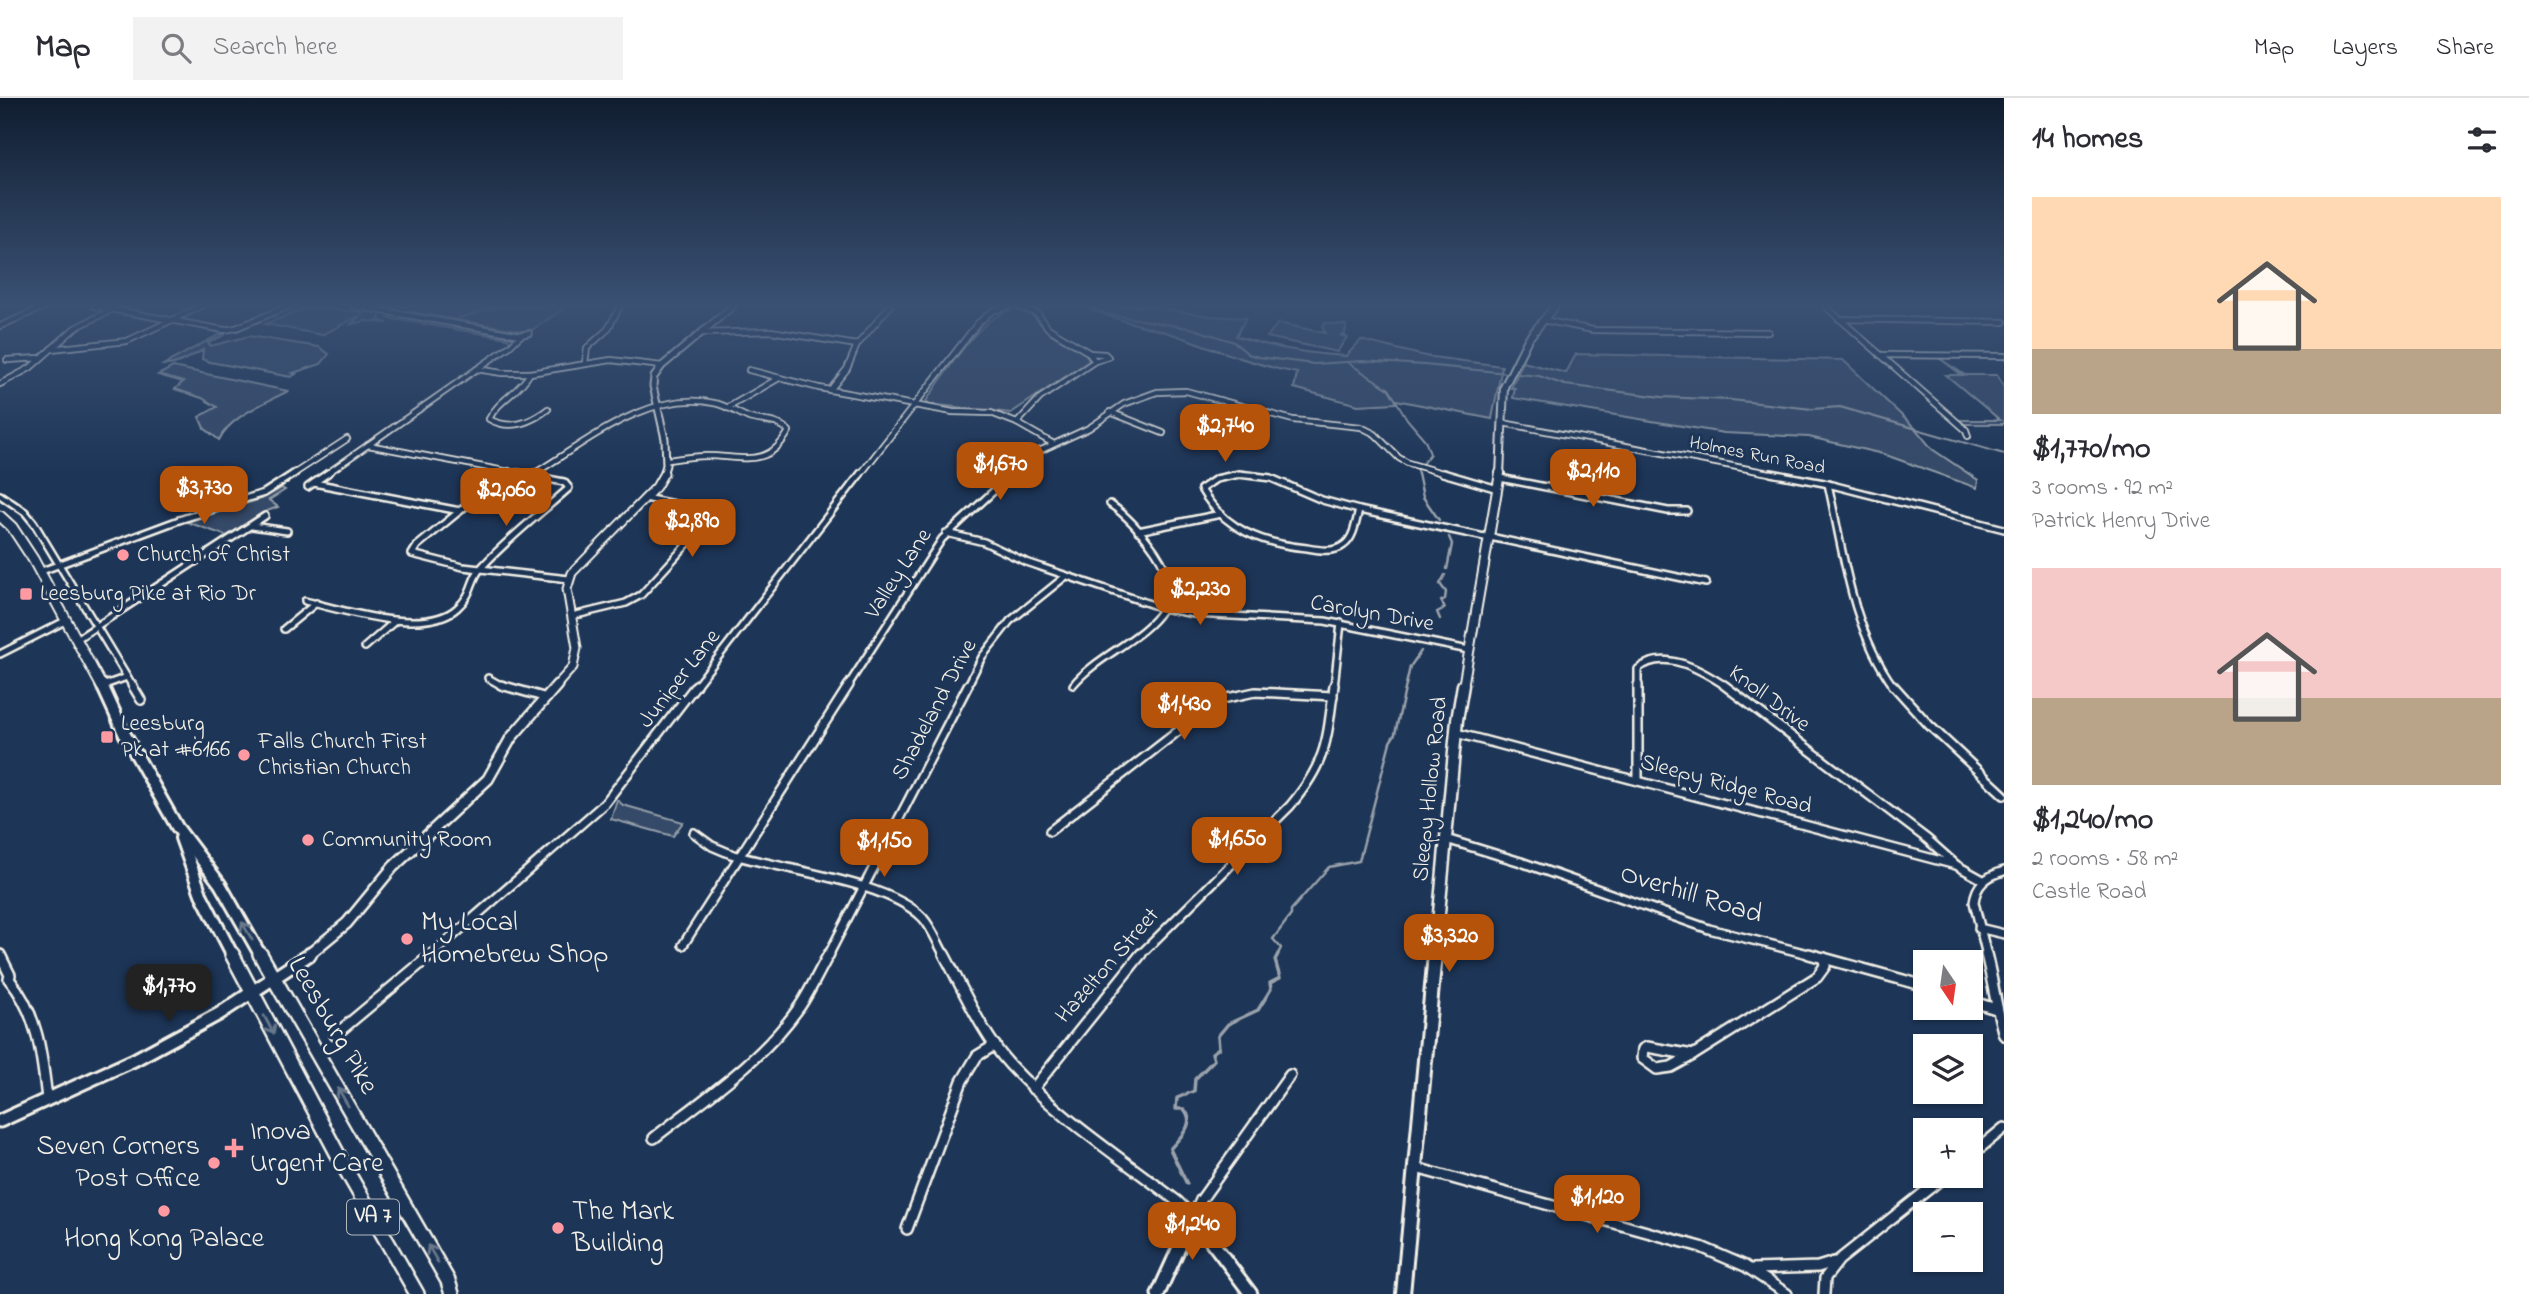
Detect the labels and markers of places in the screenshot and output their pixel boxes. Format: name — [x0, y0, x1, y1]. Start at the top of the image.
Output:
pin: $2,740 — [1168, 404, 1282, 464]
pin: $1,670 — [943, 442, 1057, 502]
pin: $2,110 — [1536, 450, 1650, 509]
pin: $3,730 — [147, 466, 261, 526]
pin: $2,060 — [449, 468, 563, 528]
pin: $2,890 — [635, 500, 749, 559]
place label: Church of Christ — [137, 539, 291, 572]
marker: Church of Christ — [115, 547, 131, 563]
pin: $2,230 — [1143, 568, 1257, 627]
place label: Leesburg Pike at Rio Dr — [40, 578, 257, 612]
marker: Leesburg Pike at Rio Dr — [18, 586, 34, 602]
pin: $1,430 — [1127, 682, 1241, 742]
place label: Leesburg Pk at #6166 — [121, 708, 230, 767]
place label: Falls Church First Christian Church — [257, 726, 427, 785]
marker: Leesburg Pk at #6166 — [99, 729, 115, 745]
marker: Falls Church First Christian Church — [236, 747, 252, 763]
pin: $1,650 — [1180, 818, 1294, 877]
pin: $1,150 — [827, 820, 941, 879]
place label: Community Room — [322, 824, 492, 859]
marker: Community Room — [300, 832, 316, 848]
place label: My Local Homebrew Shop — [421, 903, 609, 976]
pin: $3,320 — [1392, 914, 1506, 974]
marker: My Local Homebrew Shop — [399, 931, 415, 947]
pin: $1,770 — [112, 964, 226, 1024]
place label: Inova Urgent Care — [250, 1112, 384, 1185]
place label: Seven Corners Post Office — [37, 1127, 200, 1200]
marker: Inova Urgent Care — [224, 1138, 244, 1158]
marker: Seven Corners Post Office — [206, 1155, 222, 1171]
pin: $1,120 — [1540, 1176, 1654, 1235]
place label: The Mark Building — [571, 1192, 675, 1265]
pin: $1,240 — [1135, 1202, 1249, 1262]
marker: Hong Kong Palace — [156, 1203, 172, 1219]
place label: Hong Kong Palace — [64, 1219, 265, 1260]
marker: The Mark Building — [550, 1220, 566, 1236]

